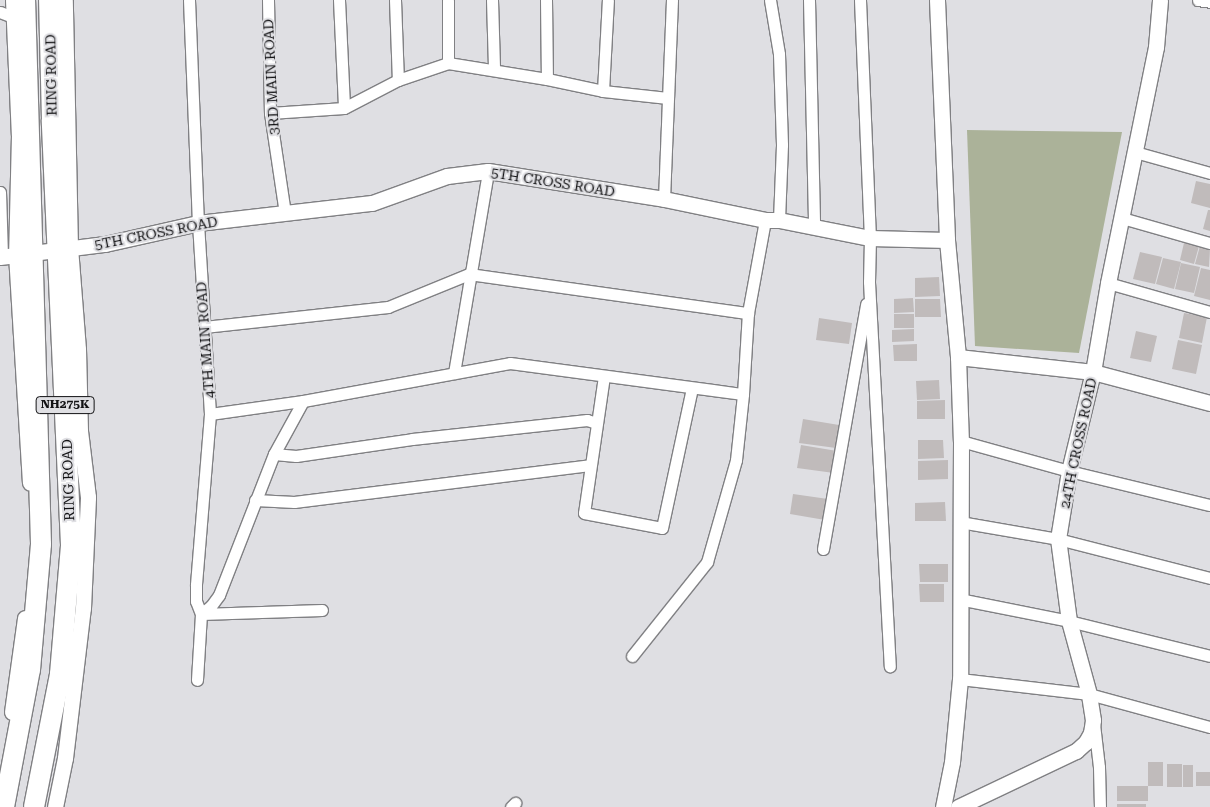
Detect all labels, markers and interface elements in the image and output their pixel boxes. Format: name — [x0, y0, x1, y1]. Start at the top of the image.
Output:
street label: 3RD MAIN ROAD — [260, 19, 282, 135]
street label: RING ROAD — [42, 34, 60, 116]
street label: 5TH CROSS ROAD — [490, 164, 616, 200]
street label: 5TH CROSS ROAD — [93, 213, 219, 253]
street label: 4TH MAIN ROAD — [193, 281, 217, 399]
street label: 24TH CROSS ROAD — [1056, 376, 1100, 510]
road number: NH275K — [35, 396, 95, 414]
street label: RING ROAD — [58, 439, 78, 521]

